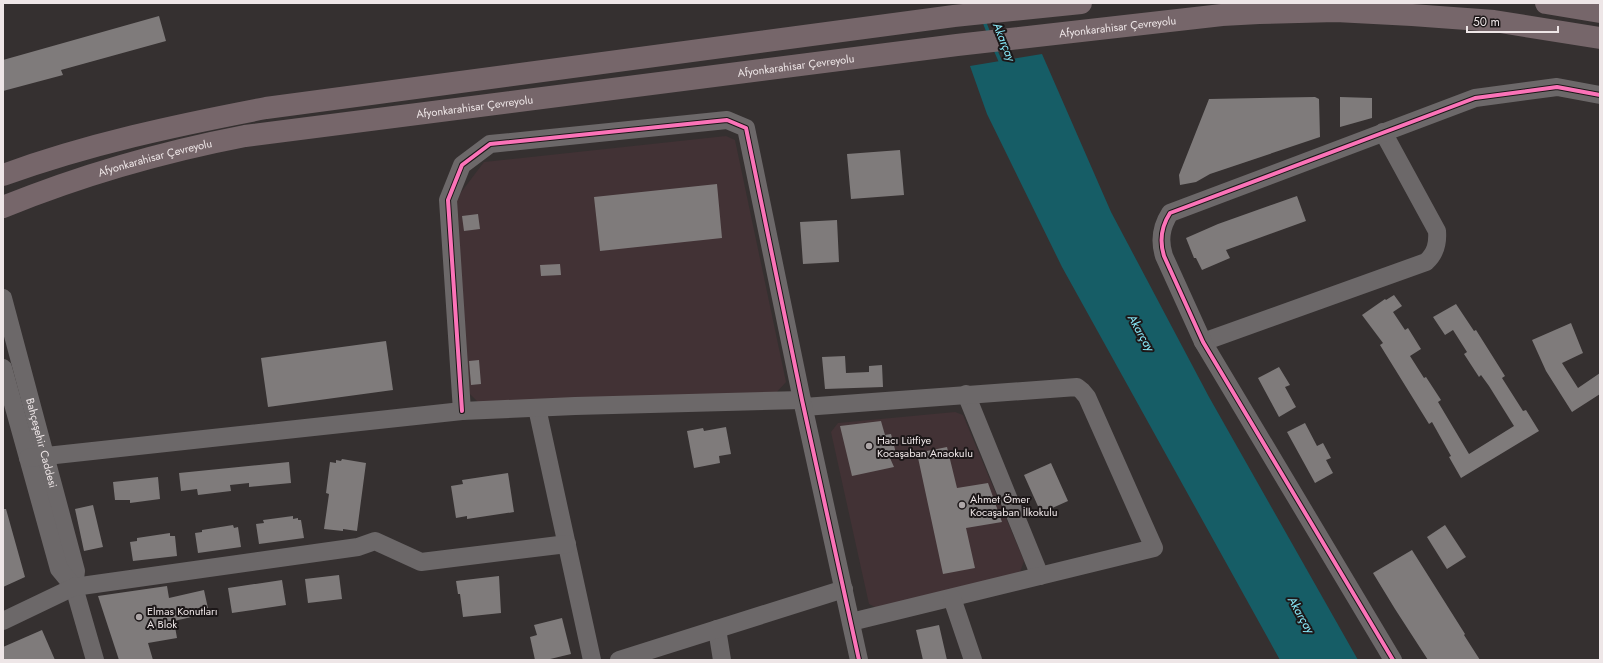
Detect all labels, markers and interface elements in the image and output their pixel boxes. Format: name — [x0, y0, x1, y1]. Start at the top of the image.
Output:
scale bar — [1467, 8, 1558, 34]
street label: Afyonkarahisar Çevreyolu — [1058, 12, 1177, 41]
text: 50 m — [1473, 13, 1500, 31]
water label: Akarçay — [988, 19, 1020, 65]
street label: Afyonkarahisar Çevreyolu — [737, 50, 855, 81]
street label: Afyonkarahisar Çevreyolu — [415, 91, 534, 122]
street label: Afyonkarahisar Çevreyolu — [96, 135, 214, 180]
water label: Akarçay — [1123, 310, 1159, 356]
street label: Bahçeşehir Caddesi — [22, 396, 61, 490]
place label: Hacı Lütfiye Kocaşaban Anaokulu — [877, 432, 973, 461]
marker: Hacı Lütfiye Kocaşaban Anaokulu — [864, 441, 874, 451]
place label: Ahmet Ömer Kocaşaban İlkokulu — [970, 491, 1058, 520]
marker: Ahmet Ömer Kocaşaban İlkokulu — [957, 500, 967, 510]
water label: Akarçay — [1283, 592, 1319, 638]
place label: Elmas Konutları A Blok — [147, 603, 218, 632]
marker: Elmas Konutları A Blok — [134, 612, 144, 622]

